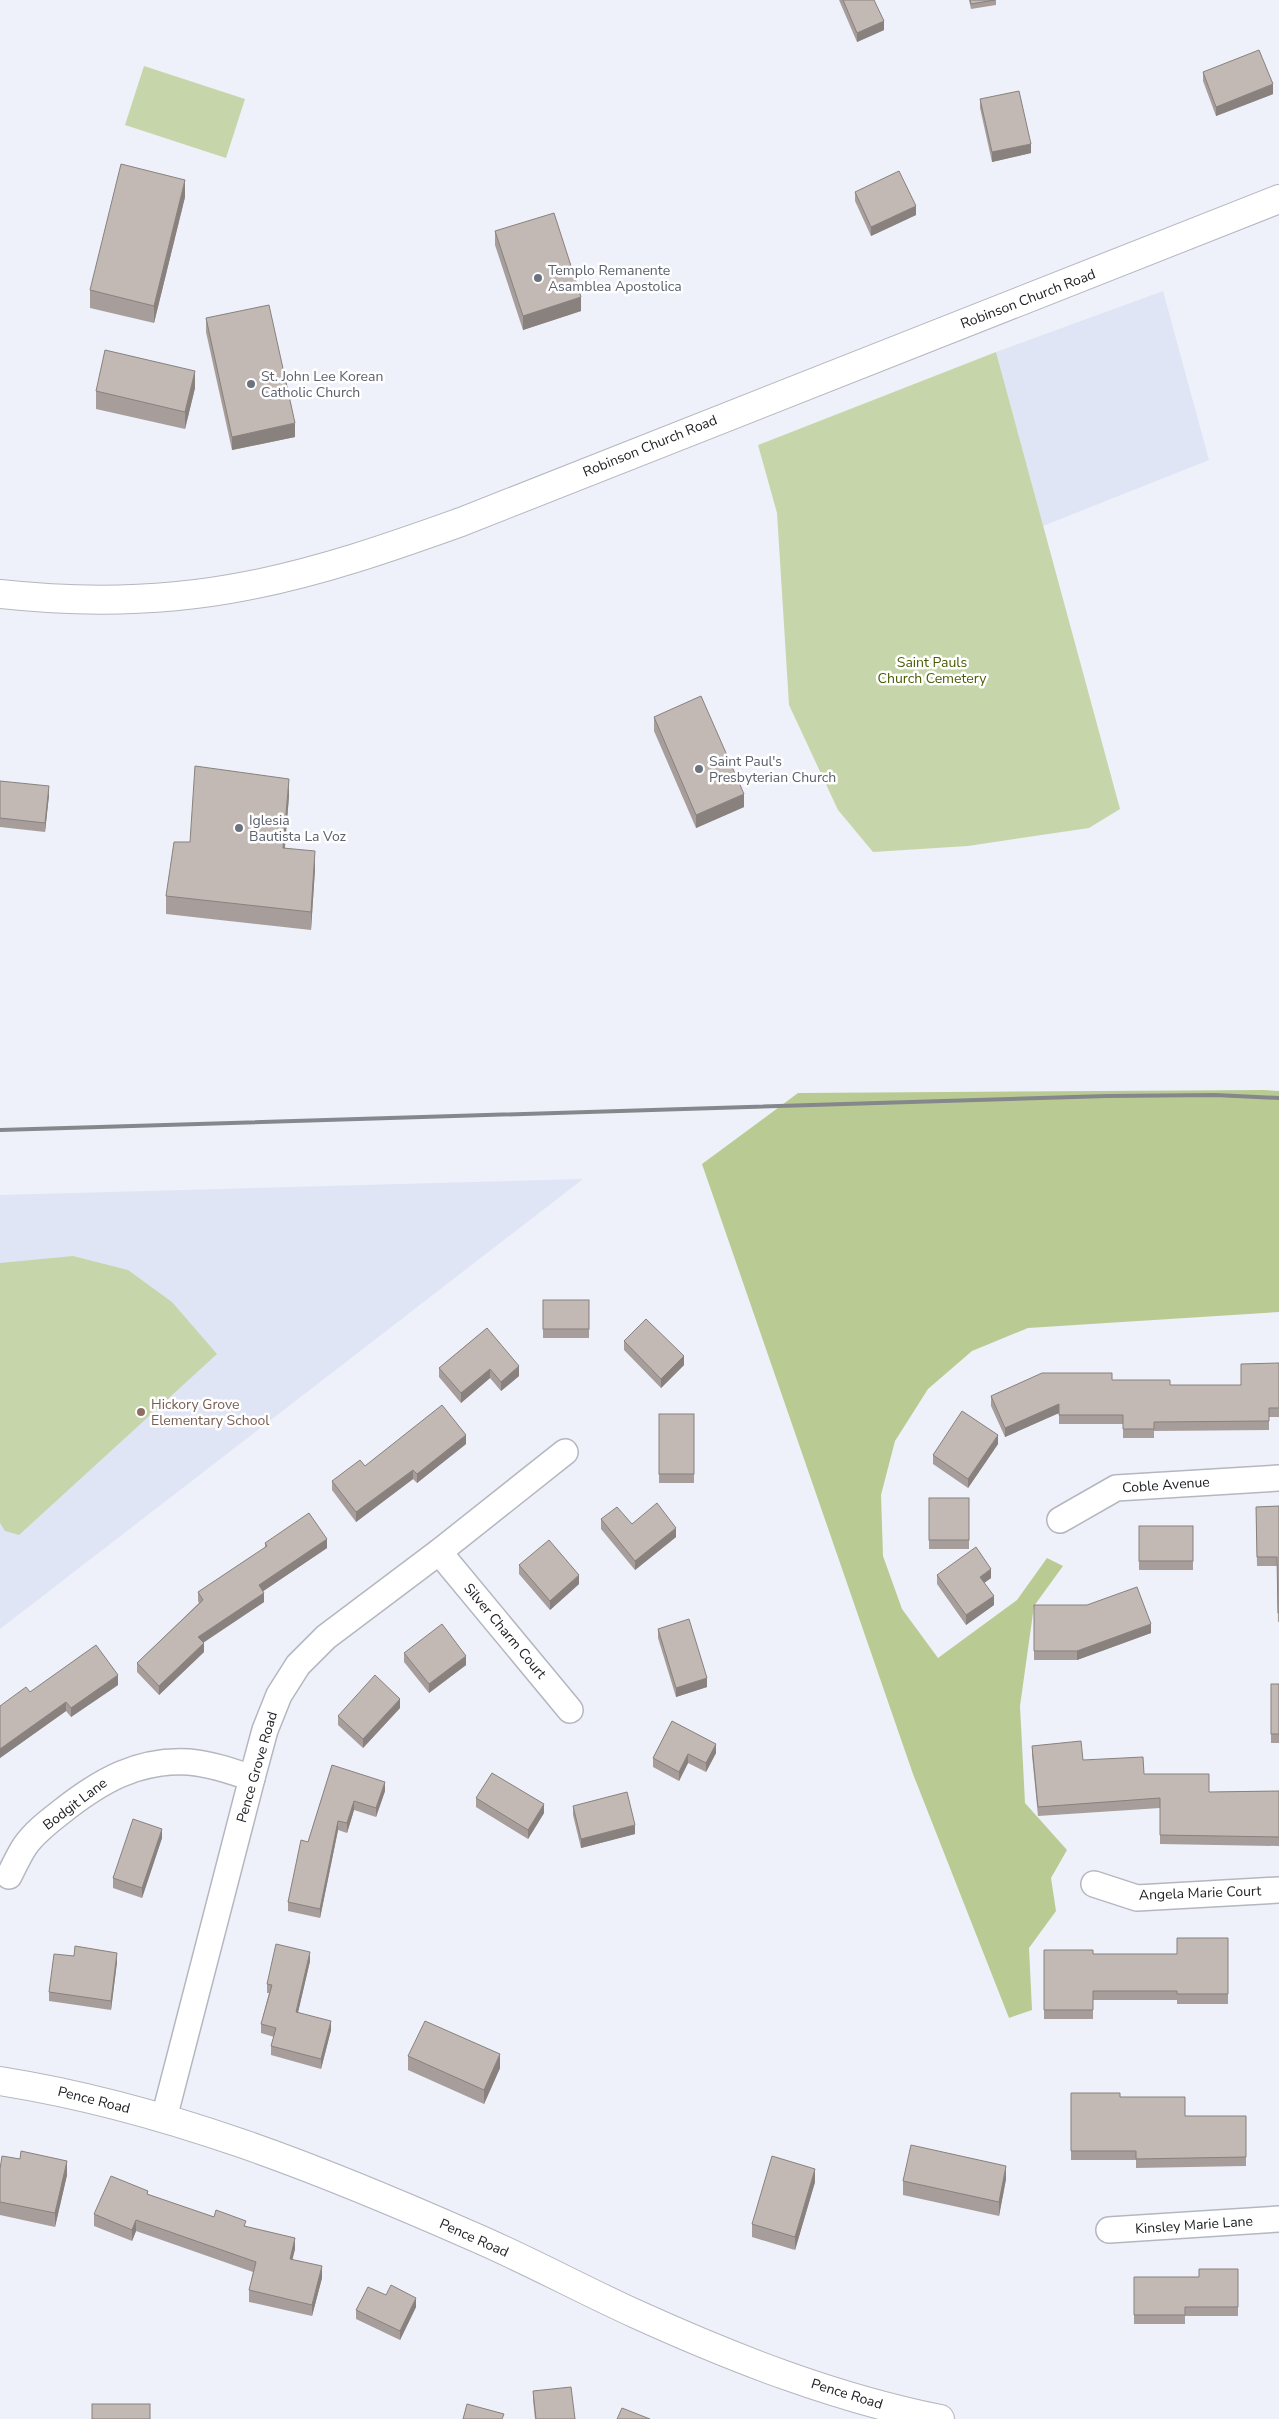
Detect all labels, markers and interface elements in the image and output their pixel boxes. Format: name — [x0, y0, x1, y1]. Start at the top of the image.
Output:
place label: Templo Remanente Asamblea Apostolica — [548, 261, 682, 296]
street label: Robinson Church Road — [958, 264, 1098, 334]
marker: Templo Remanente Asamblea Apostolica — [532, 272, 544, 284]
place label: St. John Lee Korean Catholic Church — [261, 367, 383, 402]
marker: St. John Lee Korean Catholic Church — [245, 378, 257, 390]
street label: Robinson Church Road — [580, 410, 720, 482]
park label: Saint Pauls Church Cemetery — [878, 653, 987, 688]
place label: Saint Paul's Presbyterian Church — [709, 752, 836, 787]
marker: Saint Paul's Presbyterian Church — [693, 763, 705, 775]
place label: Iglesia Bautista La Voz — [249, 811, 347, 846]
marker: Iglesia Bautista La Voz — [233, 822, 245, 834]
place label: Hickory Grove Elementary School — [151, 1395, 270, 1430]
marker: Hickory Grove Elementary School — [135, 1406, 147, 1418]
street label: Coble Avenue — [1122, 1472, 1210, 1498]
street label: Silver Charm Court — [459, 1579, 551, 1683]
street label: Pence Grove Road — [232, 1709, 282, 1825]
street label: Bodgit Lane — [39, 1774, 111, 1834]
street label: Angela Marie Court — [1138, 1881, 1262, 1905]
street label: Pence Road — [56, 2082, 132, 2118]
street label: Kinsley Marie Lane — [1134, 2211, 1254, 2239]
street label: Pence Road — [436, 2214, 512, 2262]
street label: Pence Road — [809, 2374, 885, 2414]

